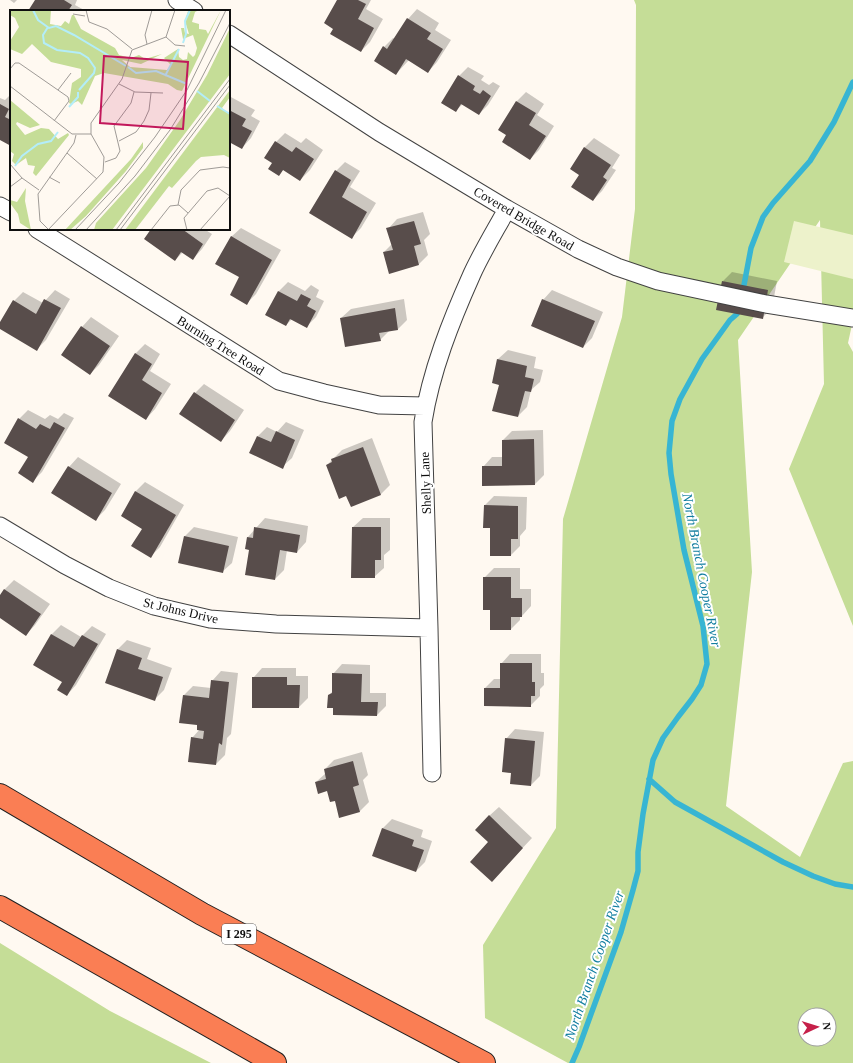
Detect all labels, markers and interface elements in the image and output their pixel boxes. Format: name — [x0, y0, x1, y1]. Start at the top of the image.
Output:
inset map — [10, 10, 230, 230]
street label: Covered Bridge Road — [471, 184, 577, 254]
street label: Burning Tree Road — [174, 313, 267, 378]
street label: Shelly Lane — [417, 451, 434, 514]
water label: North Branch Cooper River — [679, 491, 724, 649]
street label: St Johns Drive — [142, 595, 220, 626]
water label: North Branch Cooper River — [562, 888, 627, 1043]
road number: I 295 — [222, 924, 256, 944]
north arrow — [797, 1007, 837, 1047]
text: N — [821, 1022, 833, 1031]

